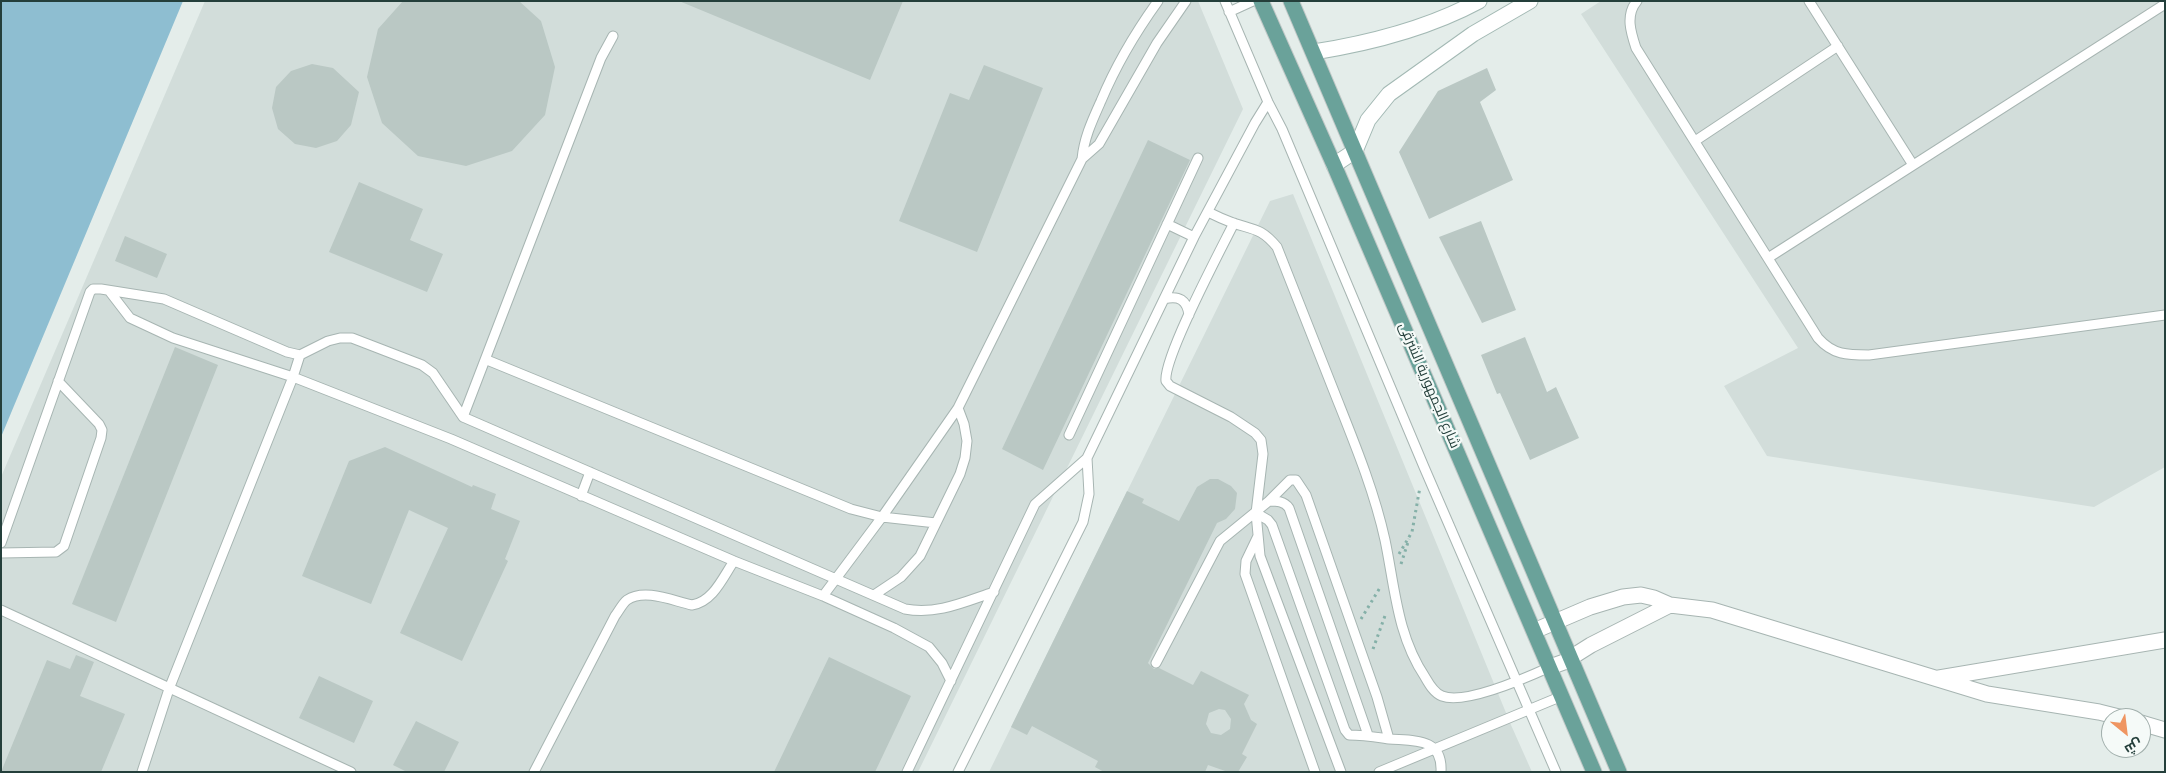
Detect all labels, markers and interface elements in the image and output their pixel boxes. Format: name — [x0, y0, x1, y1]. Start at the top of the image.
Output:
street label: شارع الجمهورية الشرقى — [1394, 321, 1462, 451]
north arrow — [2101, 708, 2151, 758]
text: ش — [2121, 734, 2145, 757]

